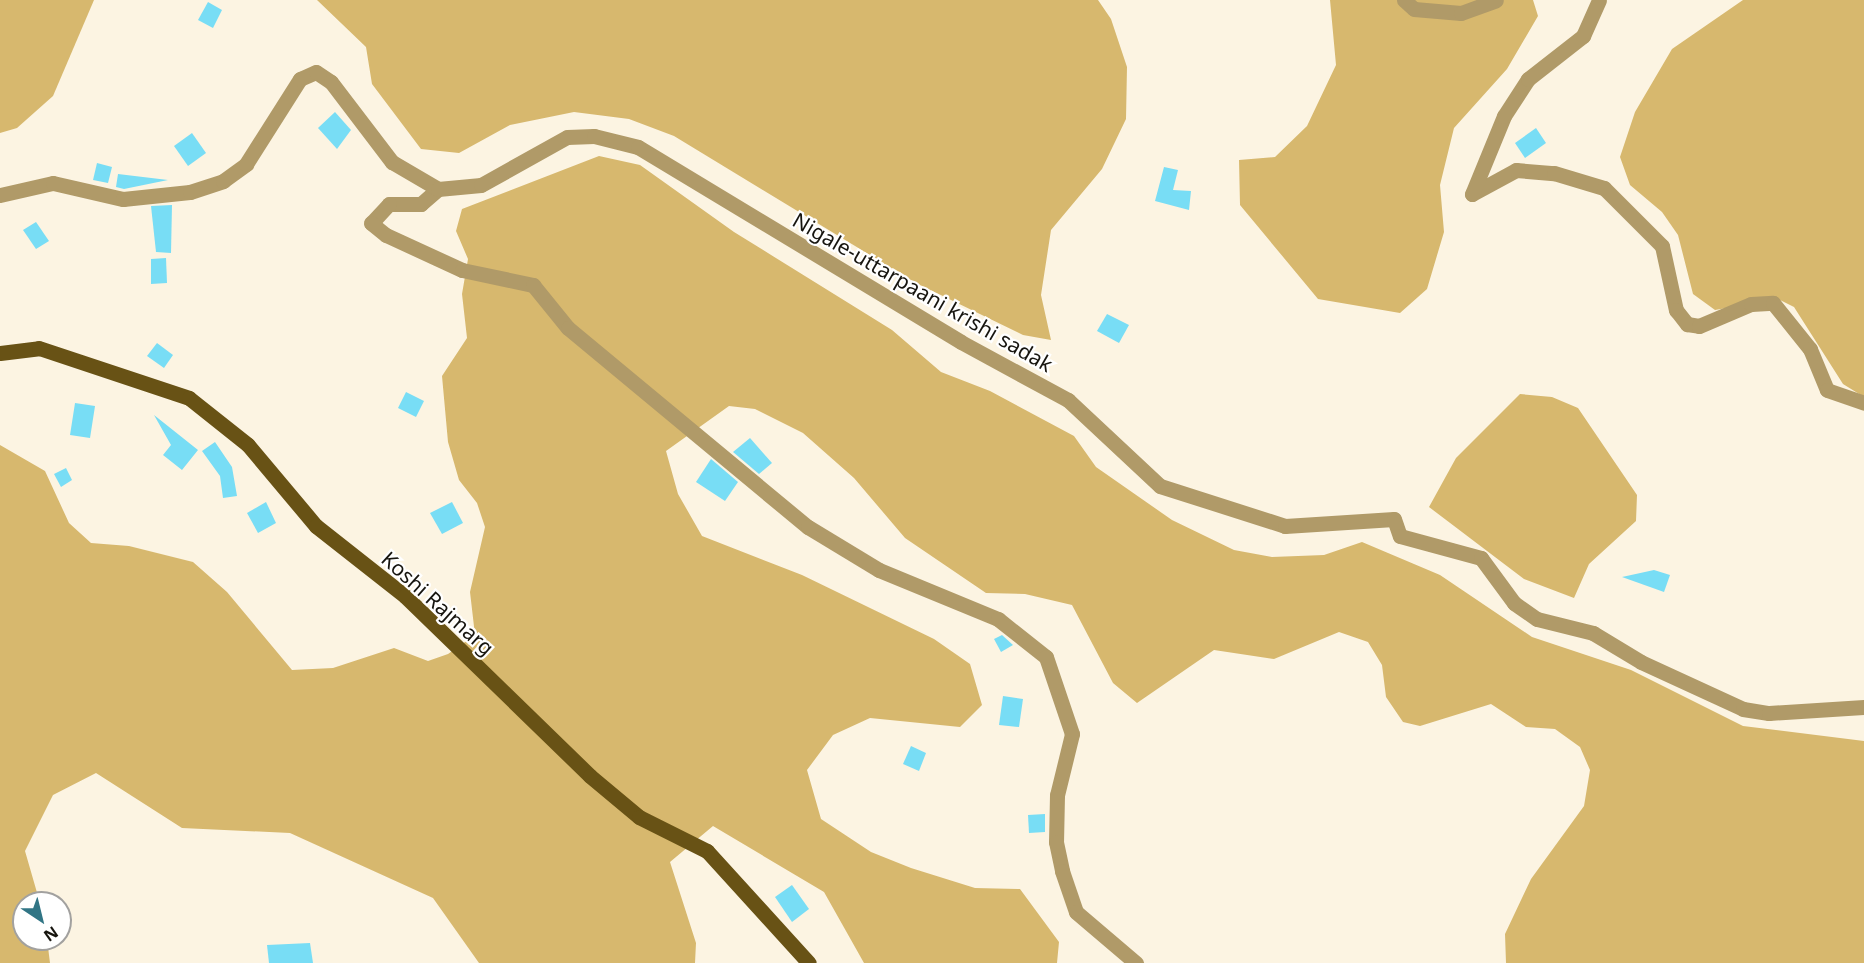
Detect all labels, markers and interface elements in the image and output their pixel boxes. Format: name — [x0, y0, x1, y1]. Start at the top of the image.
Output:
street label: Nigale-uttarpaani krishi sadak — [789, 207, 1057, 377]
street label: Koshi Rajmarg — [377, 546, 499, 660]
north arrow — [12, 891, 72, 951]
text: N — [40, 921, 63, 947]

